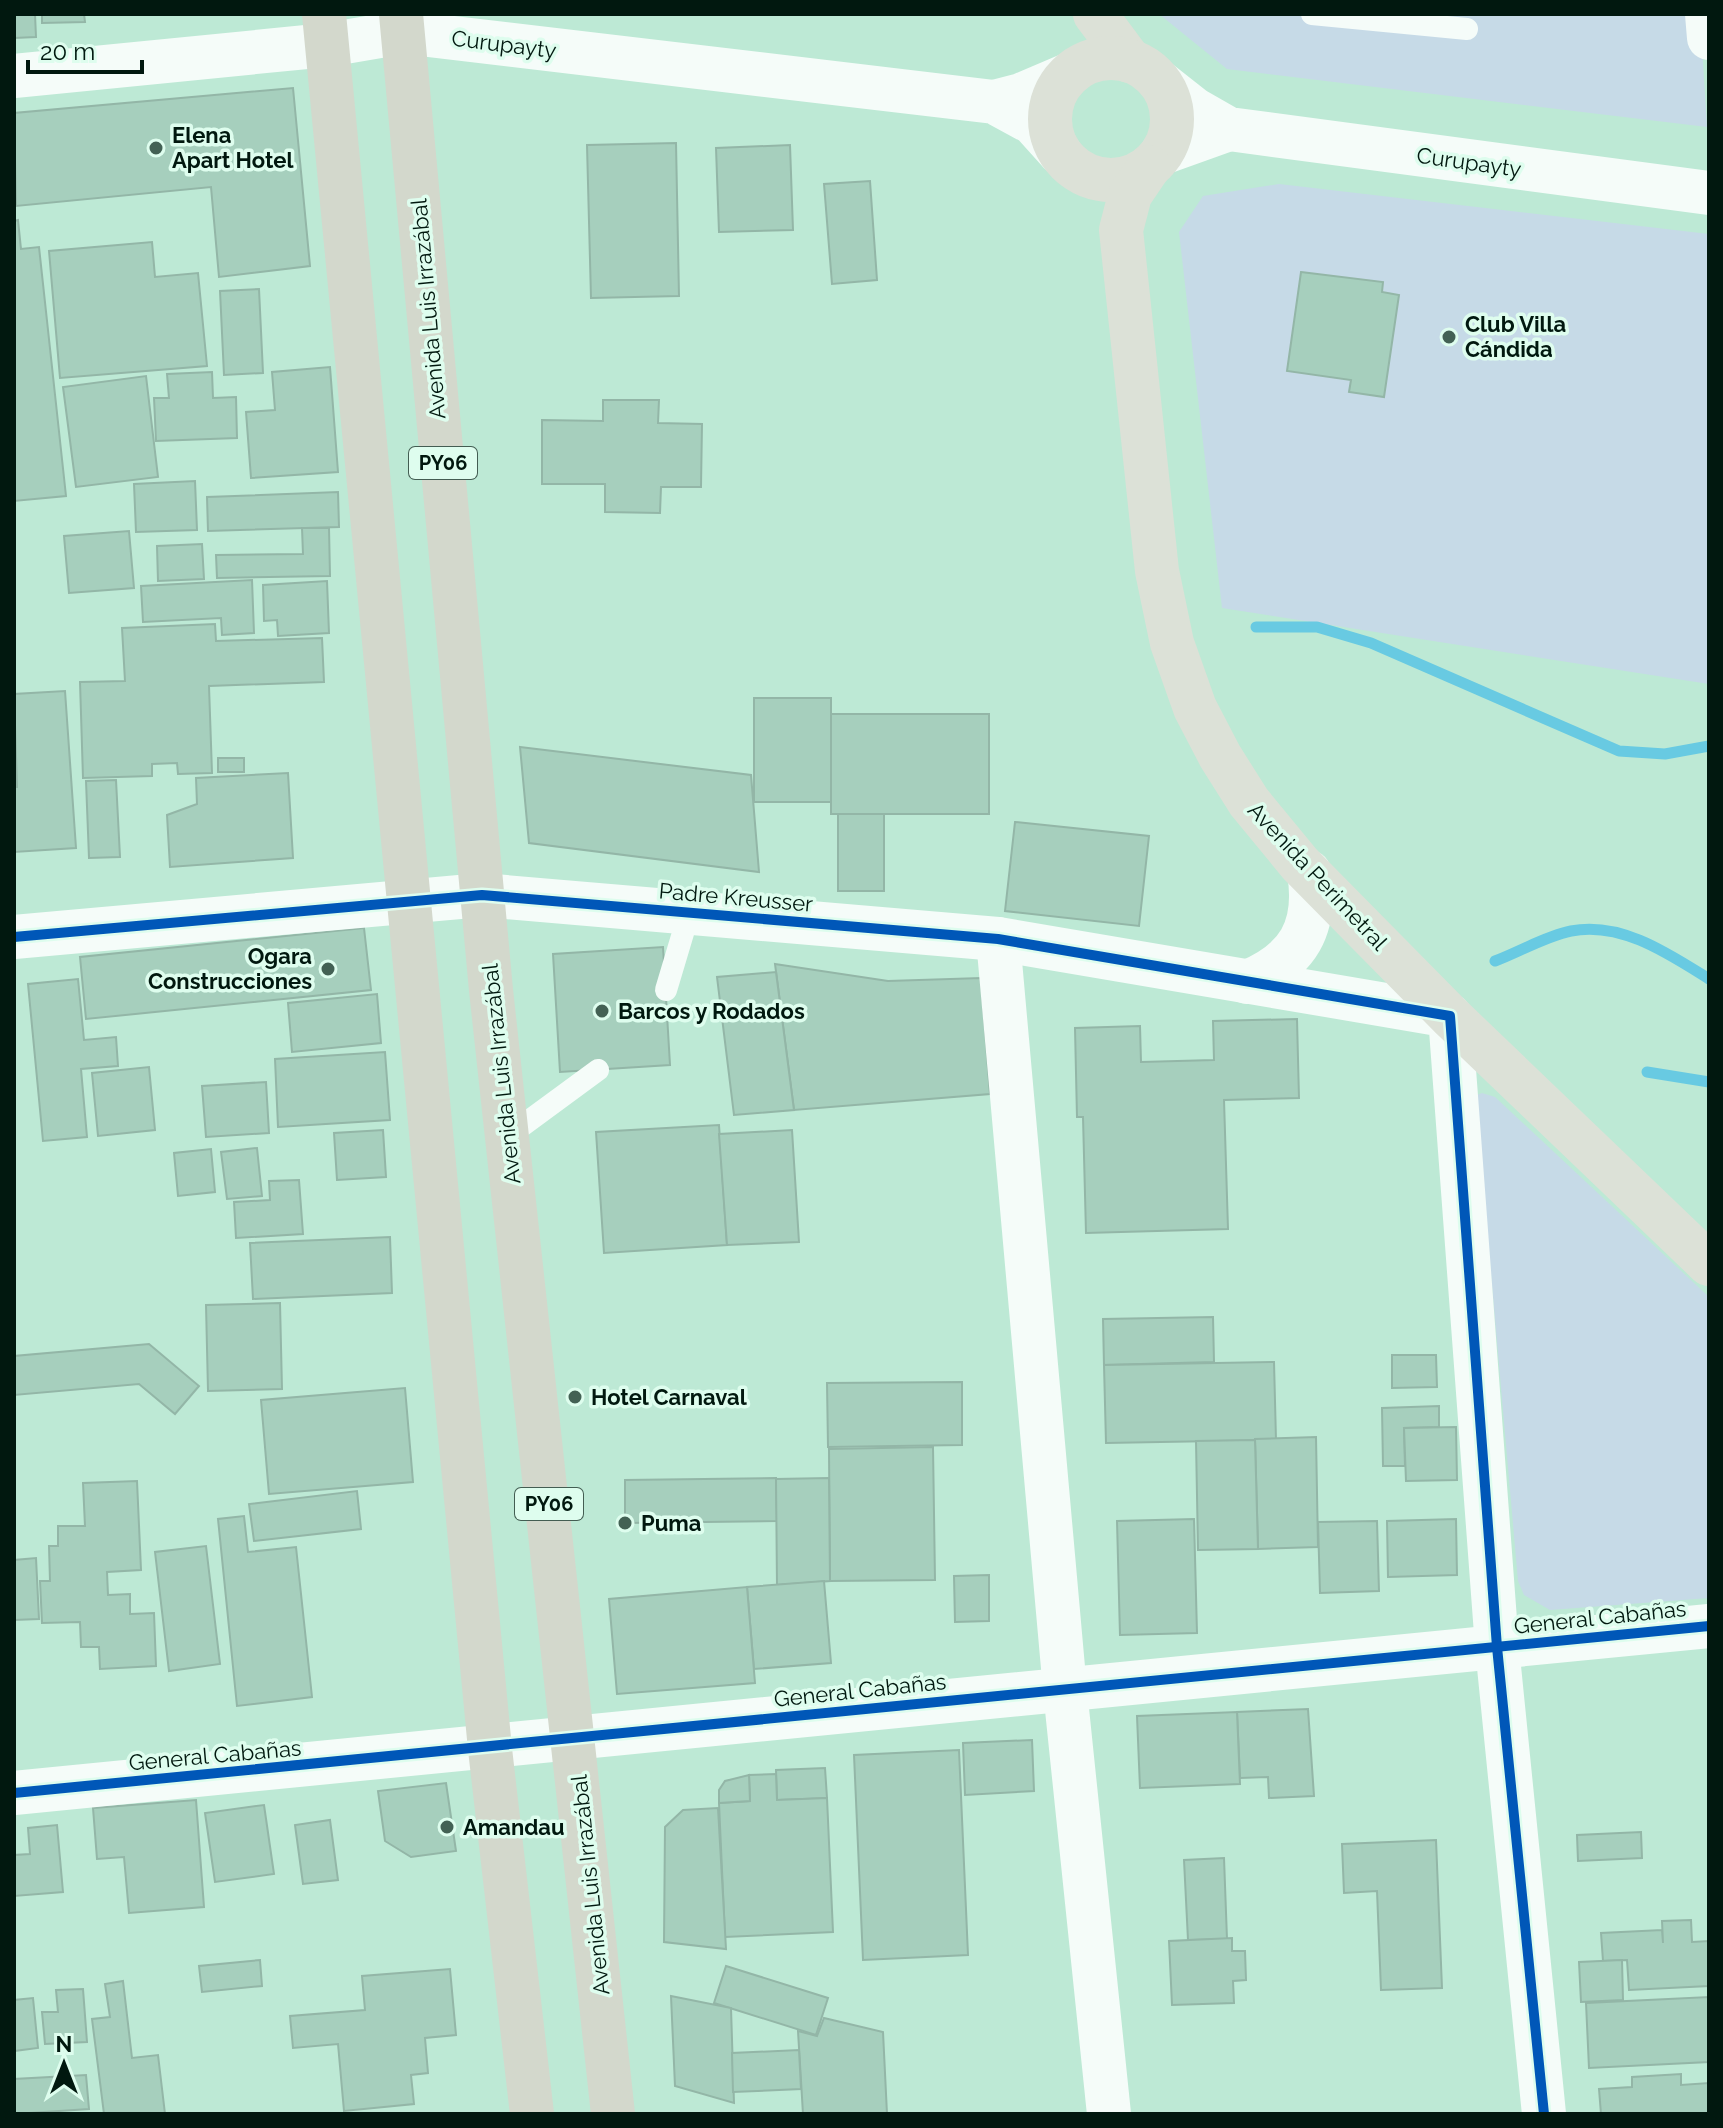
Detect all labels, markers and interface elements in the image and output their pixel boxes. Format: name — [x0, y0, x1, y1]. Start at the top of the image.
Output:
scale bar — [28, 24, 142, 74]
street label: Curupayty — [450, 25, 558, 63]
text: 20 m — [40, 37, 95, 66]
place label: Elena Apart Hotel — [172, 122, 294, 173]
marker: Elena Apart Hotel — [147, 139, 165, 157]
street label: Curupayty — [1415, 142, 1523, 182]
street label: Avenida Luis Irrazábal — [405, 198, 451, 420]
place label: Club Villa Cándida — [1465, 311, 1566, 362]
marker: Club Villa Cándida — [1440, 328, 1458, 346]
road number: PY06 — [409, 447, 477, 479]
street label: Avenida Perimetral — [1243, 797, 1393, 955]
street label: Padre Kreusser — [658, 877, 814, 917]
place label: Ogara Construcciones — [148, 943, 312, 994]
marker: Ogara Construcciones — [319, 960, 337, 978]
street label: Avenida Luis Irrazábal — [476, 963, 525, 1185]
place label: Barcos y Rodados — [618, 998, 805, 1024]
marker: Barcos y Rodados — [593, 1002, 611, 1020]
place label: Hotel Carnaval — [591, 1384, 748, 1410]
marker: Hotel Carnaval — [566, 1388, 584, 1406]
road number: PY06 — [515, 1488, 583, 1520]
place label: Puma — [641, 1510, 701, 1536]
marker: Puma — [616, 1514, 634, 1532]
street label: General Cabañas — [1513, 1595, 1687, 1639]
street label: General Cabañas — [773, 1668, 947, 1712]
street label: General Cabañas — [128, 1735, 302, 1775]
street label: Avenida Luis Irrazábal — [565, 1774, 614, 1996]
place label: Amandau — [463, 1814, 565, 1840]
marker: Amandau — [438, 1818, 456, 1836]
north arrow — [24, 2024, 104, 2104]
text: N — [56, 2031, 72, 2057]

